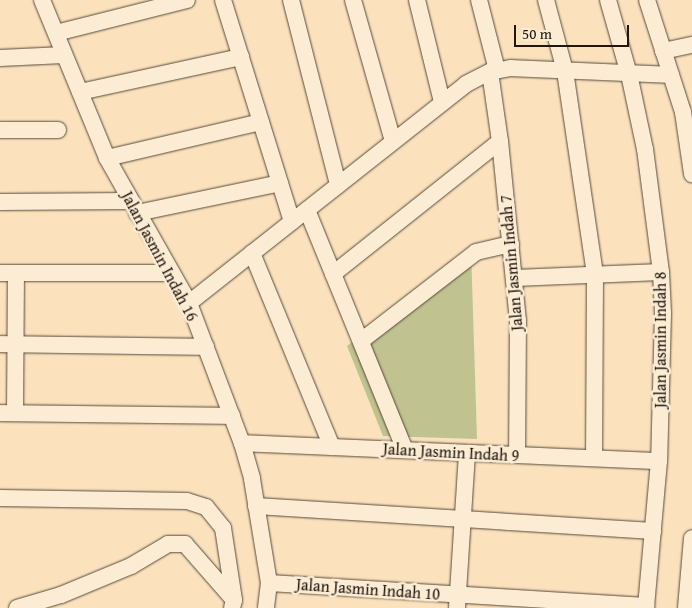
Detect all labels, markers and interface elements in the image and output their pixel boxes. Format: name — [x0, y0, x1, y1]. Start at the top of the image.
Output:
scale bar — [517, 15, 632, 47]
text: 50 m — [522, 23, 552, 44]
street label: Jalan Jasmin Indah 16 — [118, 188, 202, 324]
street label: Jalan Jasmin Indah 7 — [495, 194, 527, 332]
street label: Jalan Jasmin Indah 8 — [650, 272, 670, 408]
street label: Jalan Jasmin Indah 9 — [382, 439, 520, 465]
street label: Jalan Jasmin Indah 10 — [295, 574, 441, 604]

